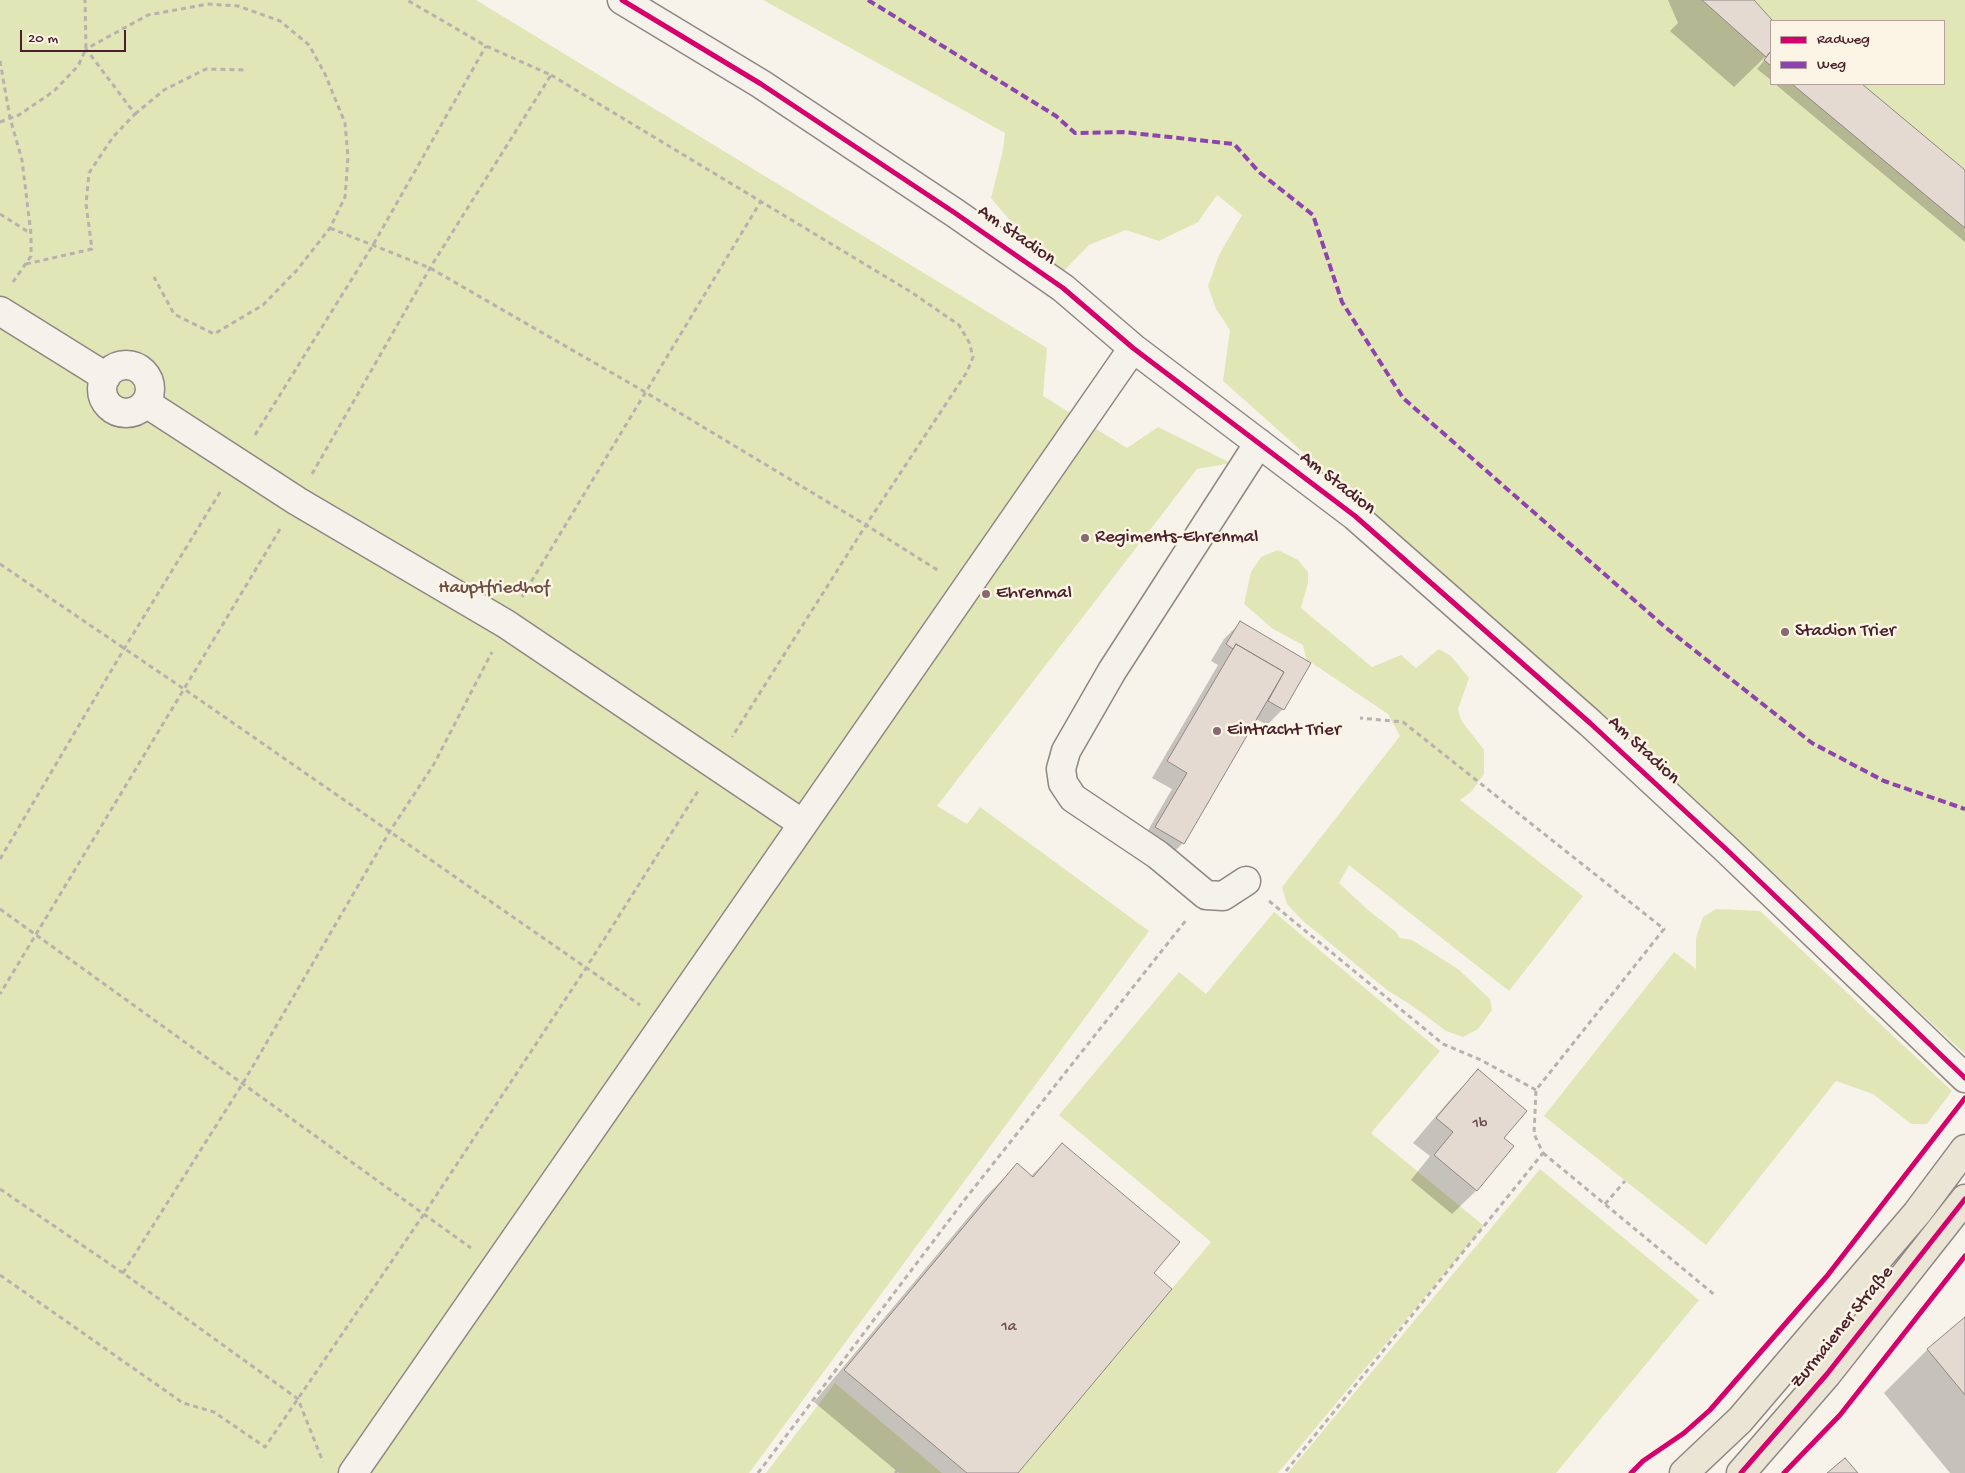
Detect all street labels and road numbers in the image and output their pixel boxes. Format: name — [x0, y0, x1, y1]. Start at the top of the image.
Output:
street label: Am Stadion — [972, 201, 1060, 271]
street label: Am Stadion — [1294, 447, 1380, 521]
street label: Am Stadion — [1602, 712, 1684, 790]
street label: Zurmaiener Straße — [1787, 1262, 1899, 1394]

